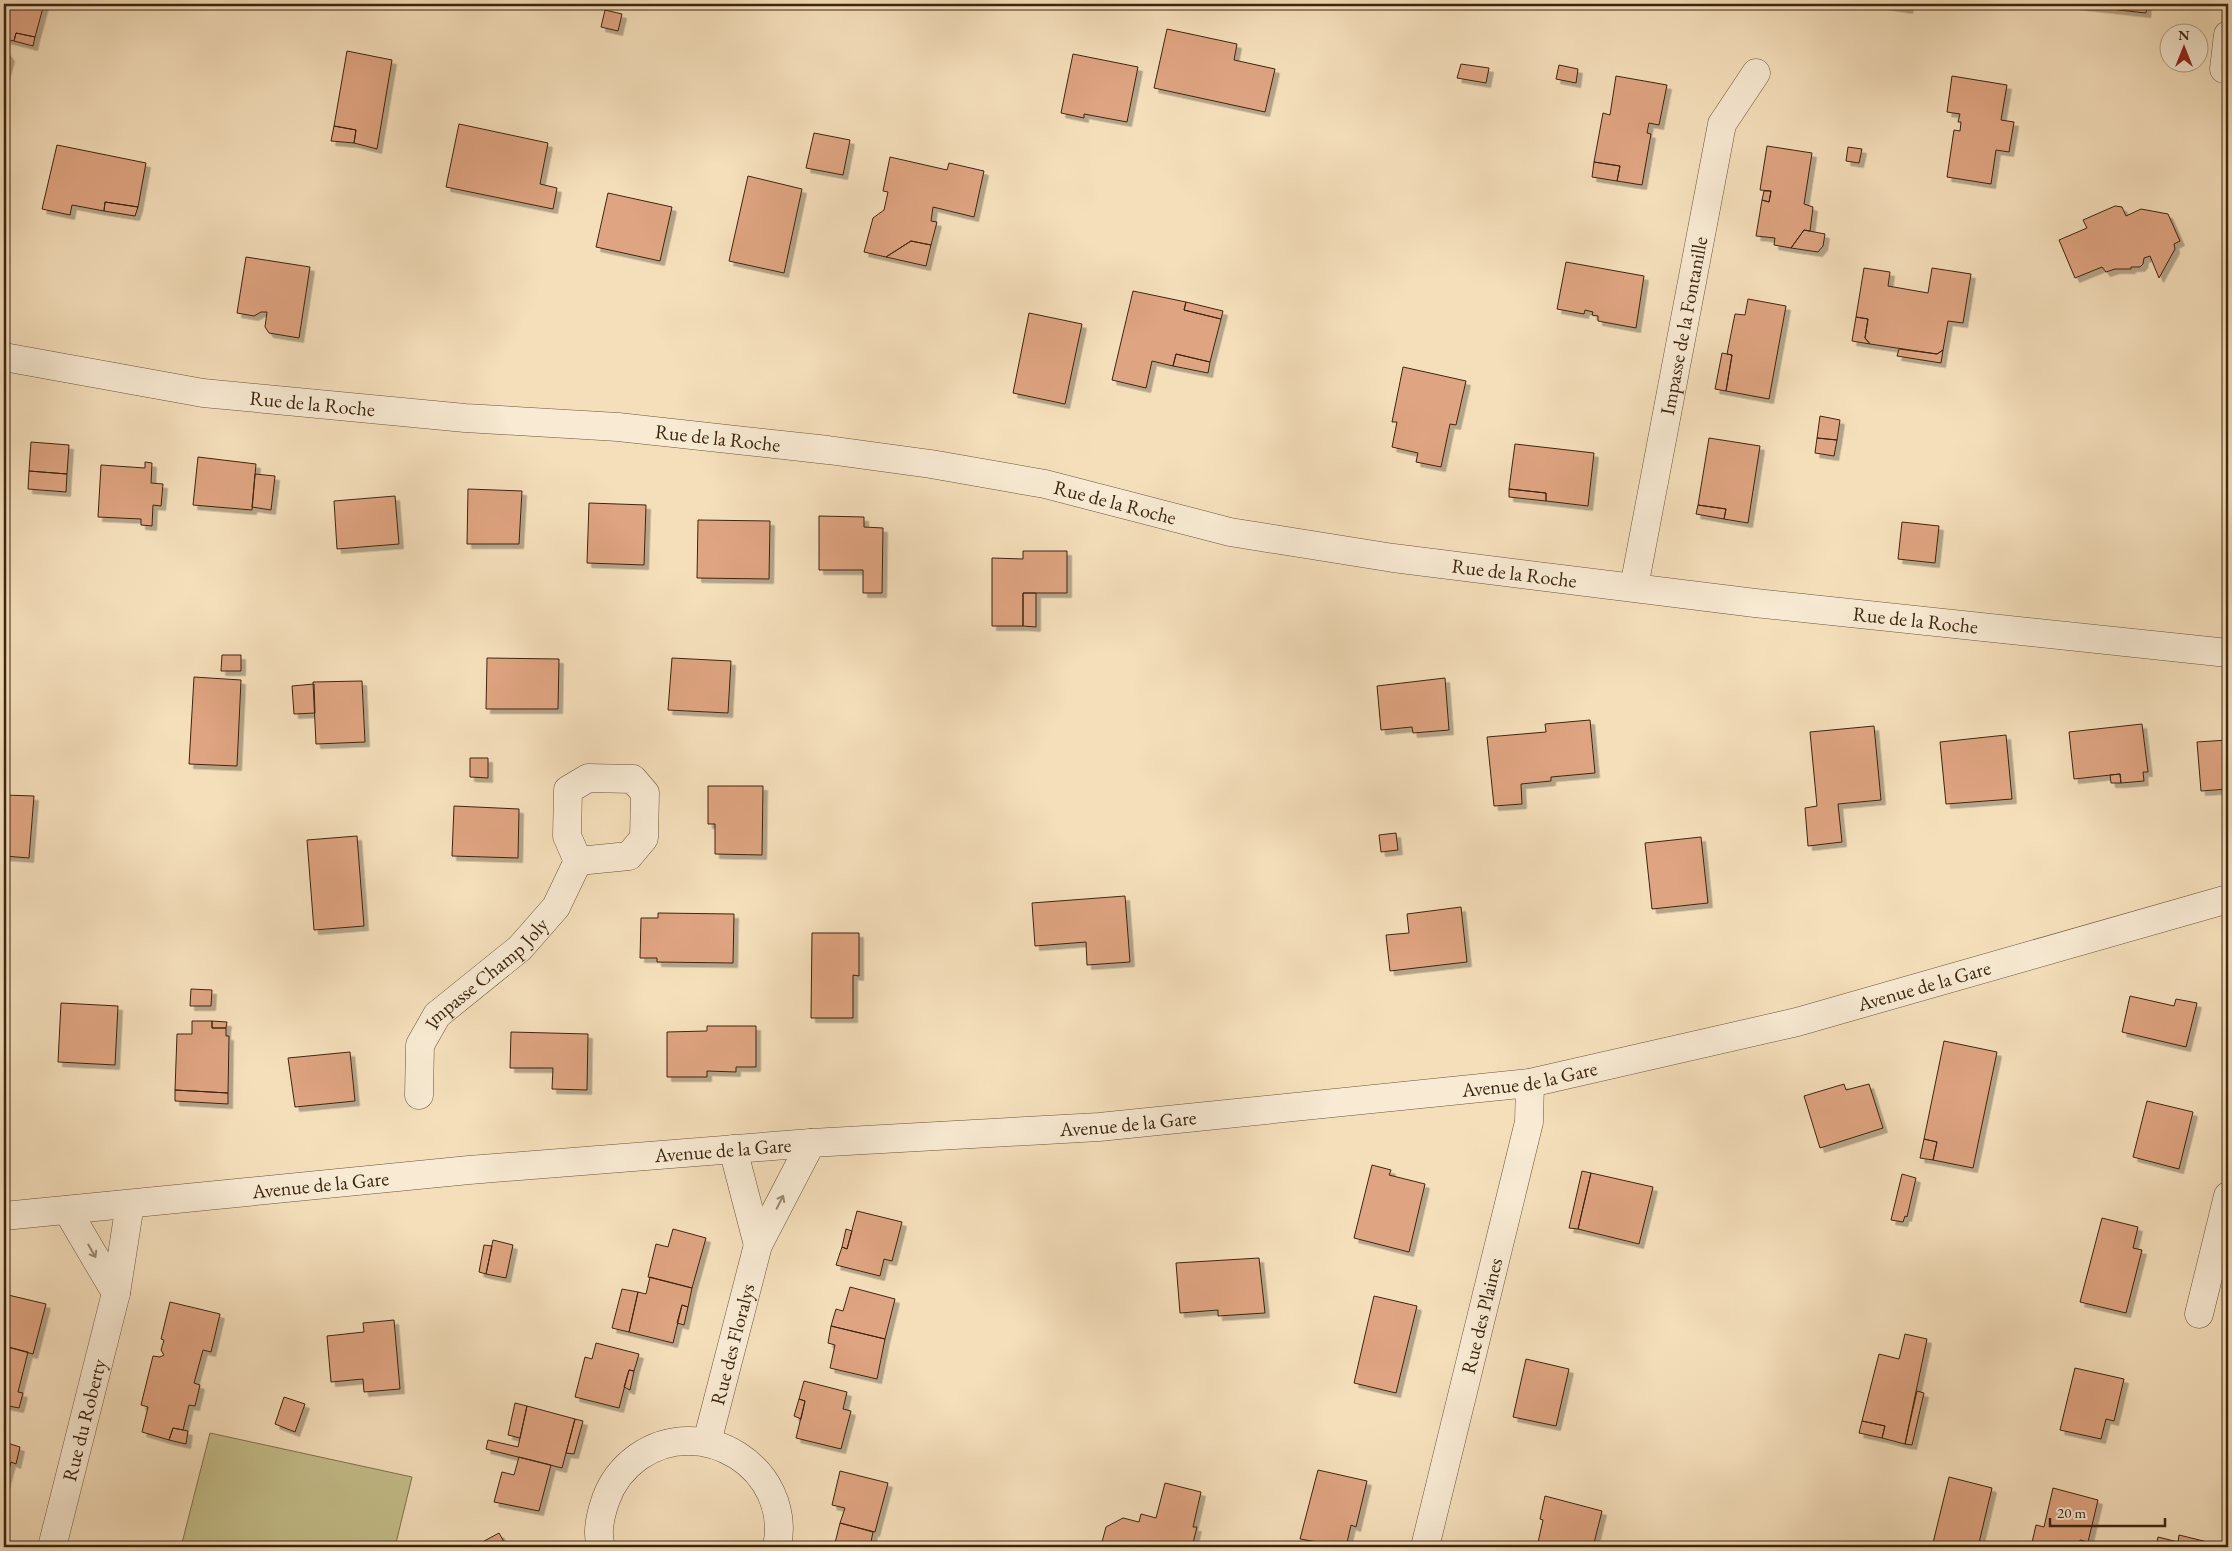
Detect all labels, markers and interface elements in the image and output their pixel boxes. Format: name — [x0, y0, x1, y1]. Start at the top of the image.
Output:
north arrow — [2160, 22, 2210, 72]
text: N — [2178, 26, 2190, 44]
street label: Impasse de la Fontanille — [1654, 234, 1713, 417]
street label: Rue de la Roche — [248, 385, 376, 422]
street label: Rue de la Roche — [654, 418, 782, 458]
street label: Rue de la Roche — [1051, 474, 1179, 531]
street label: Rue de la Roche — [1450, 552, 1578, 594]
street label: Rue de la Roche — [1852, 600, 1980, 640]
street label: Impasse Champ Joly — [419, 912, 554, 1034]
street label: Avenue de la Gare — [1854, 954, 1994, 1017]
street label: Avenue de la Gare — [1459, 1055, 1600, 1103]
street label: Avenue de la Gare — [1058, 1104, 1198, 1142]
street label: Avenue de la Gare — [653, 1132, 793, 1168]
street label: Avenue de la Gare — [250, 1165, 390, 1204]
one-way arrow — [776, 1195, 785, 1210]
one-way arrow — [87, 1244, 97, 1258]
street label: Rue des Plaines — [1455, 1255, 1508, 1377]
street label: Rue des Floralys — [704, 1281, 761, 1408]
street label: Rue du Roberty — [56, 1356, 112, 1484]
scale bar — [2050, 1496, 2164, 1528]
text: 20 m — [2057, 1503, 2086, 1522]

